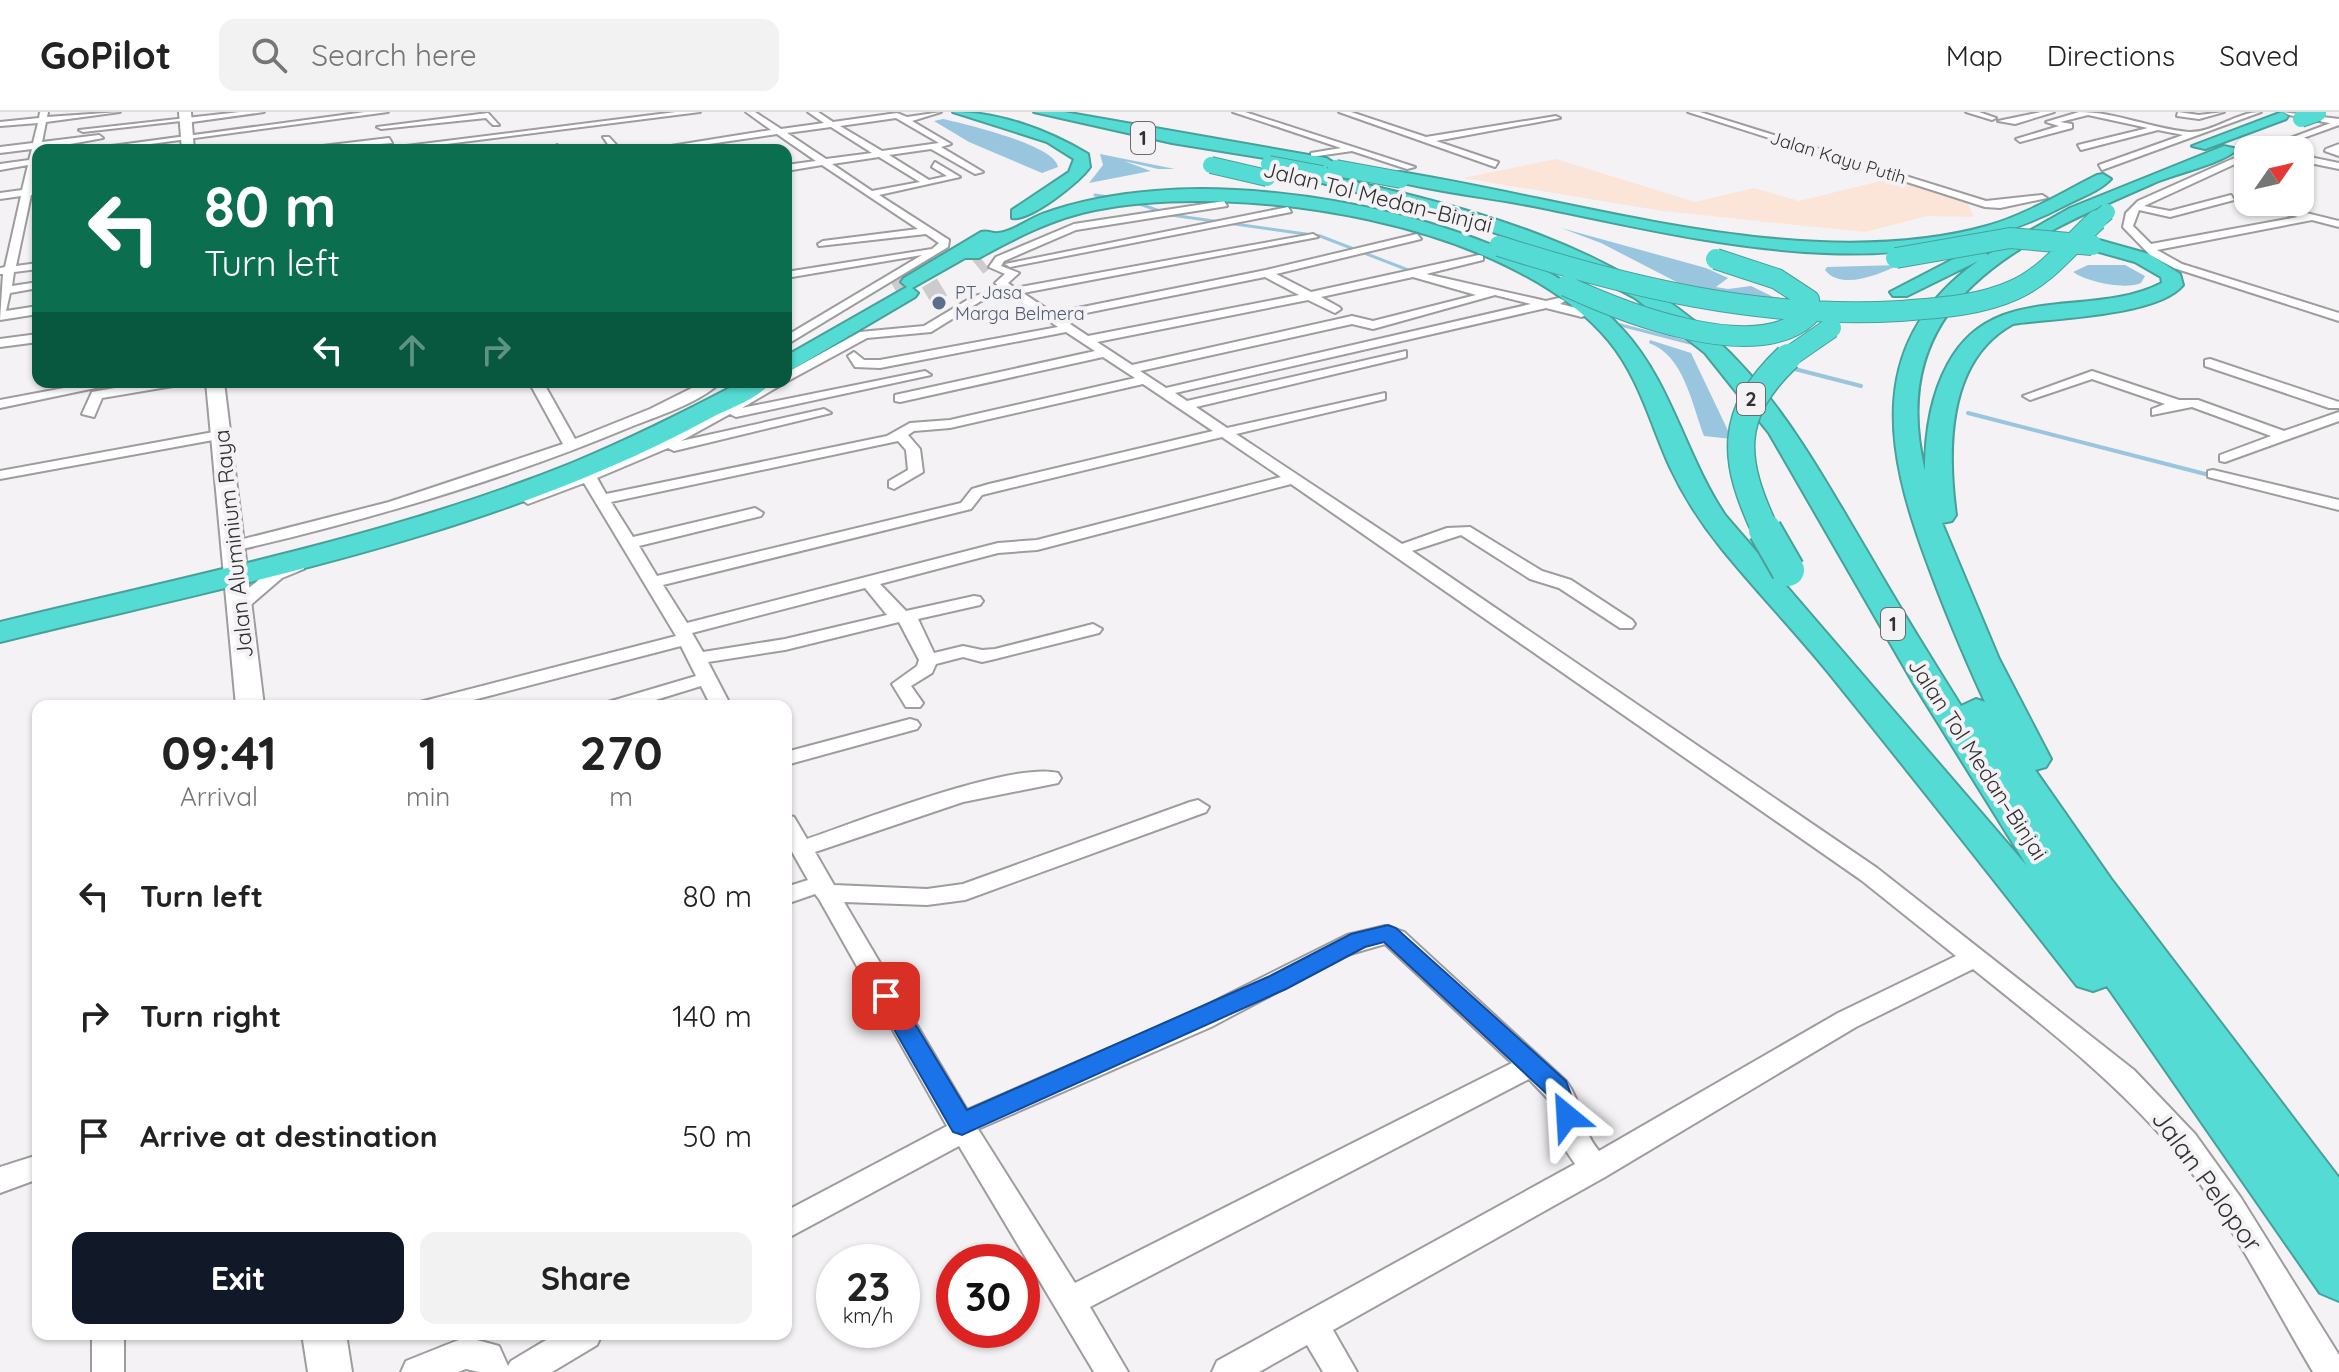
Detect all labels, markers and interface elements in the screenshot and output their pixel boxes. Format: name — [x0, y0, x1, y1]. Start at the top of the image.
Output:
search box — [219, 19, 779, 91]
text: GoPilot — [40, 31, 171, 79]
icon: search — [247, 33, 291, 77]
text: Search here — [311, 36, 477, 74]
text: Map — [1946, 38, 2003, 73]
text: Directions — [2047, 38, 2175, 73]
text: Saved — [2219, 38, 2299, 73]
road number: 1 — [1131, 122, 1155, 154]
street label: Jalan Kayu Putih — [1767, 126, 1909, 189]
north arrow — [2234, 136, 2314, 216]
map controls — [2234, 136, 2314, 216]
street label: Jalan Tol Medan–Binjai — [1261, 155, 1495, 239]
text: 80 m — [204, 171, 336, 241]
icon: left — [72, 176, 176, 280]
text: Turn left — [204, 240, 340, 285]
place label: PT Jasa Marga Belmera — [955, 281, 1085, 325]
marker: PT Jasa Marga Belmera — [930, 294, 948, 312]
icon: left — [306, 328, 350, 372]
icon: ahead — [390, 328, 434, 372]
icon: right — [474, 328, 518, 372]
road number: 2 — [1737, 383, 1765, 415]
street label: Jalan Aluminium Raya — [207, 428, 259, 660]
road number: 1 — [1881, 608, 1905, 640]
street label: Jalan Tol Medan–Binjai — [1902, 653, 2054, 865]
text: 09:41 — [161, 722, 277, 782]
text: 1 — [419, 722, 437, 782]
text: 270 — [580, 722, 663, 782]
text: Arrival — [180, 780, 258, 813]
text: min — [406, 780, 450, 813]
text: m — [609, 780, 633, 813]
icon: left — [72, 874, 116, 918]
text: Turn left — [140, 877, 263, 915]
text: 80 m — [682, 877, 752, 915]
pin — [852, 962, 920, 1030]
icon: arrive — [864, 974, 908, 1018]
icon: right — [72, 994, 116, 1038]
text: Turn right — [140, 997, 281, 1035]
text: 140 m — [672, 997, 752, 1035]
position arrow — [1525, 1074, 1609, 1158]
street label: Jalan Pelopor — [2145, 1103, 2270, 1258]
icon: arrive — [72, 1114, 116, 1158]
text: Arrive at destination — [140, 1117, 438, 1155]
text: 50 m — [682, 1117, 752, 1155]
button: Exit — [72, 1232, 404, 1324]
button: Share — [420, 1232, 752, 1324]
speed limit sign: 30 — [936, 1244, 1040, 1348]
text: 23 — [846, 1261, 890, 1311]
text: km/h — [843, 1303, 893, 1328]

